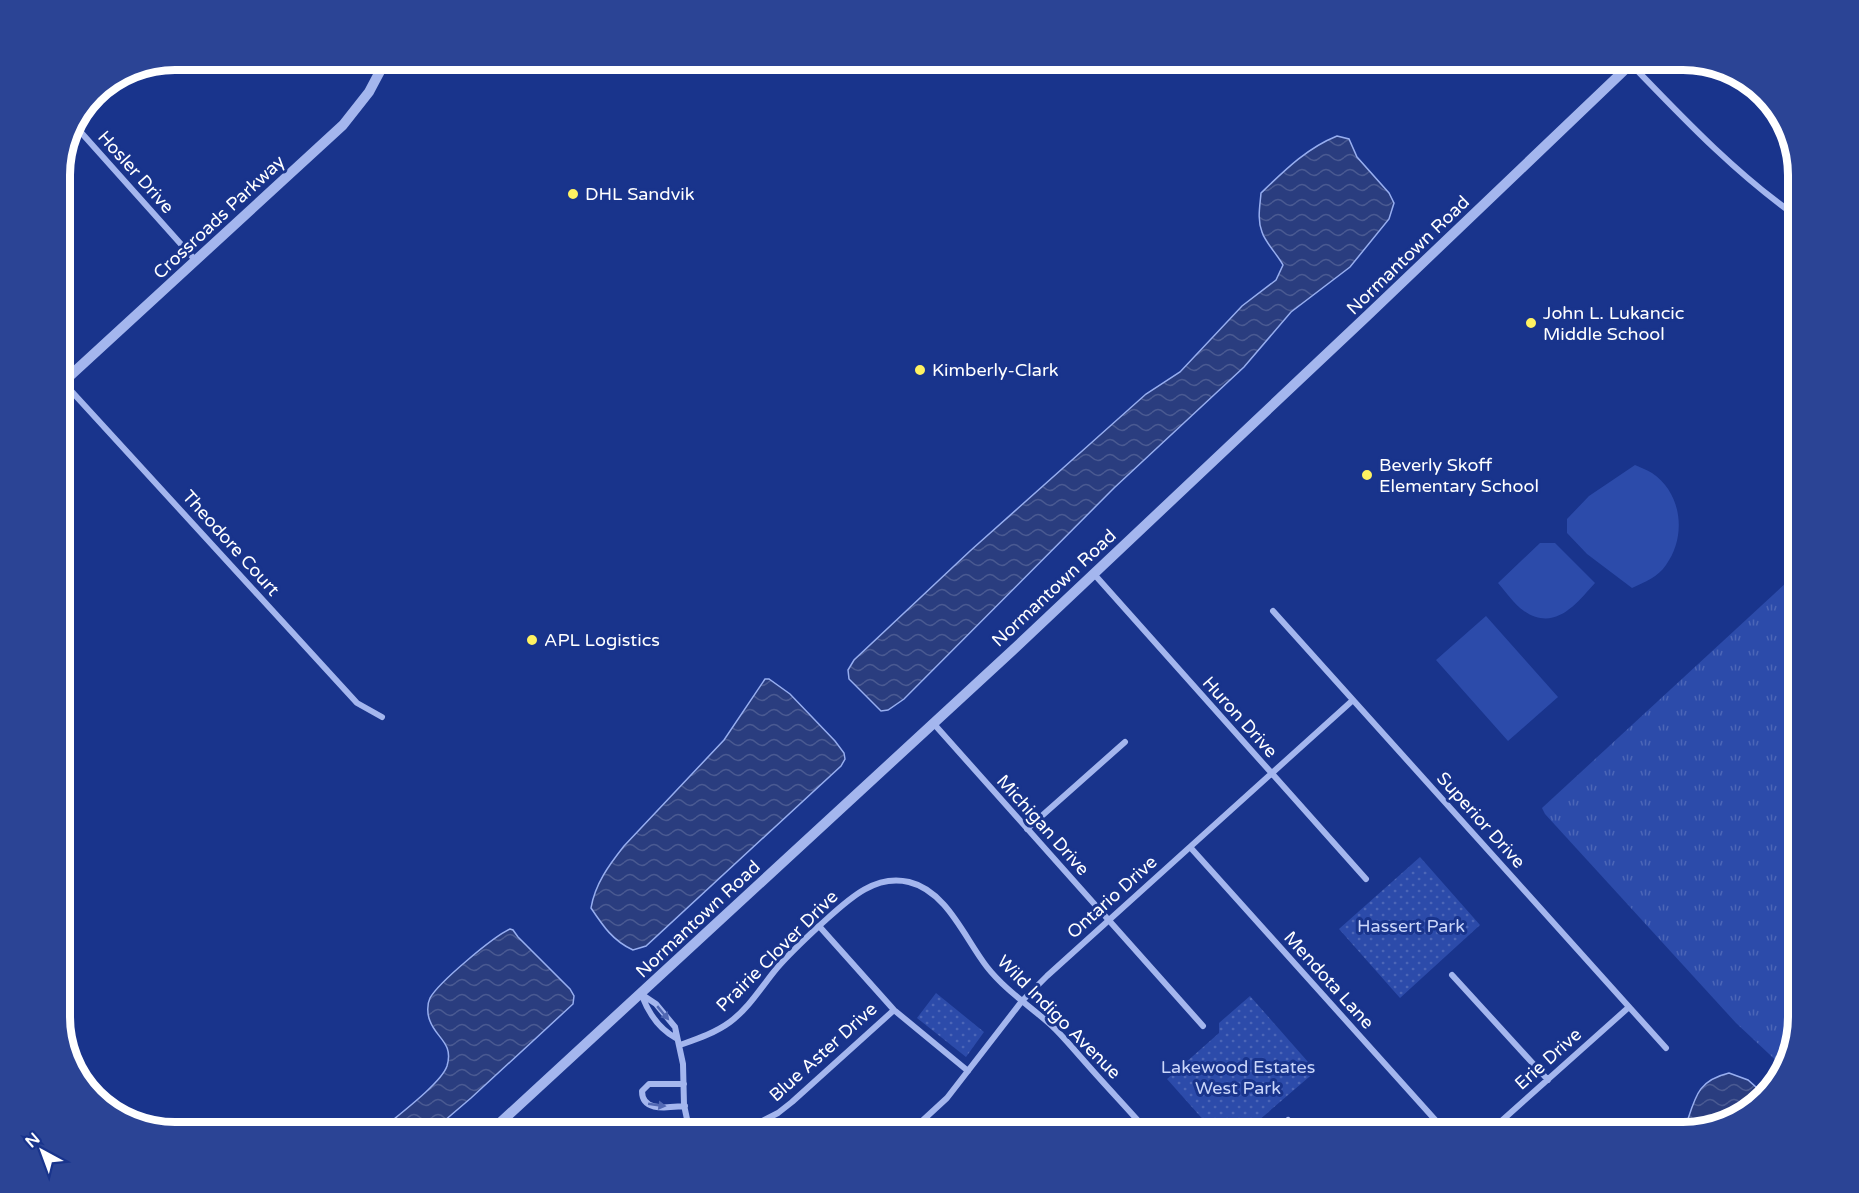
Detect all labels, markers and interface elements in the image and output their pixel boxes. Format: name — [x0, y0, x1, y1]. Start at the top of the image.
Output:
street label: Hosler Drive — [93, 126, 179, 218]
street label: Crossroads Parkway — [149, 150, 290, 284]
place label: DHL Sandvik — [585, 183, 695, 205]
marker: DHL Sandvik — [566, 187, 580, 201]
street label: Normantown Road — [1342, 191, 1474, 319]
place label: John L. Lukancic Middle School — [1543, 302, 1684, 345]
marker: John L. Lukancic Middle School — [1524, 316, 1538, 330]
place label: Kimberly-Clark — [932, 359, 1059, 381]
marker: Kimberly-Clark — [913, 363, 927, 377]
place label: Beverly Skoff Elementary School — [1379, 454, 1539, 497]
marker: Beverly Skoff Elementary School — [1360, 468, 1374, 482]
street label: Theodore Court — [178, 486, 284, 600]
street label: Normantown Road — [987, 525, 1121, 651]
place label: APL Logistics — [544, 629, 660, 651]
marker: APL Logistics — [525, 633, 539, 647]
street label: Huron Drive — [1198, 672, 1282, 762]
street label: Superior Drive — [1432, 767, 1530, 873]
street label: Michigan Drive — [992, 770, 1094, 880]
street label: Ontario Drive — [1062, 851, 1162, 943]
street label: Normantown Road — [631, 856, 765, 982]
street label: Prairie Clover Drive — [712, 886, 842, 1016]
park label: Hassert Park — [1357, 915, 1465, 937]
street label: Mendota Lane — [1279, 927, 1379, 1033]
street label: Wild Indigo Avenue — [992, 950, 1126, 1084]
street label: Blue Aster Drive — [765, 998, 881, 1106]
one-way arrow — [656, 1005, 669, 1020]
street label: Erie Drive — [1510, 1023, 1586, 1095]
park label: Lakewood Estates West Park — [1161, 1056, 1315, 1099]
one-way arrow — [648, 1101, 667, 1110]
north arrow — [12, 1121, 72, 1181]
text: N — [21, 1129, 44, 1152]

